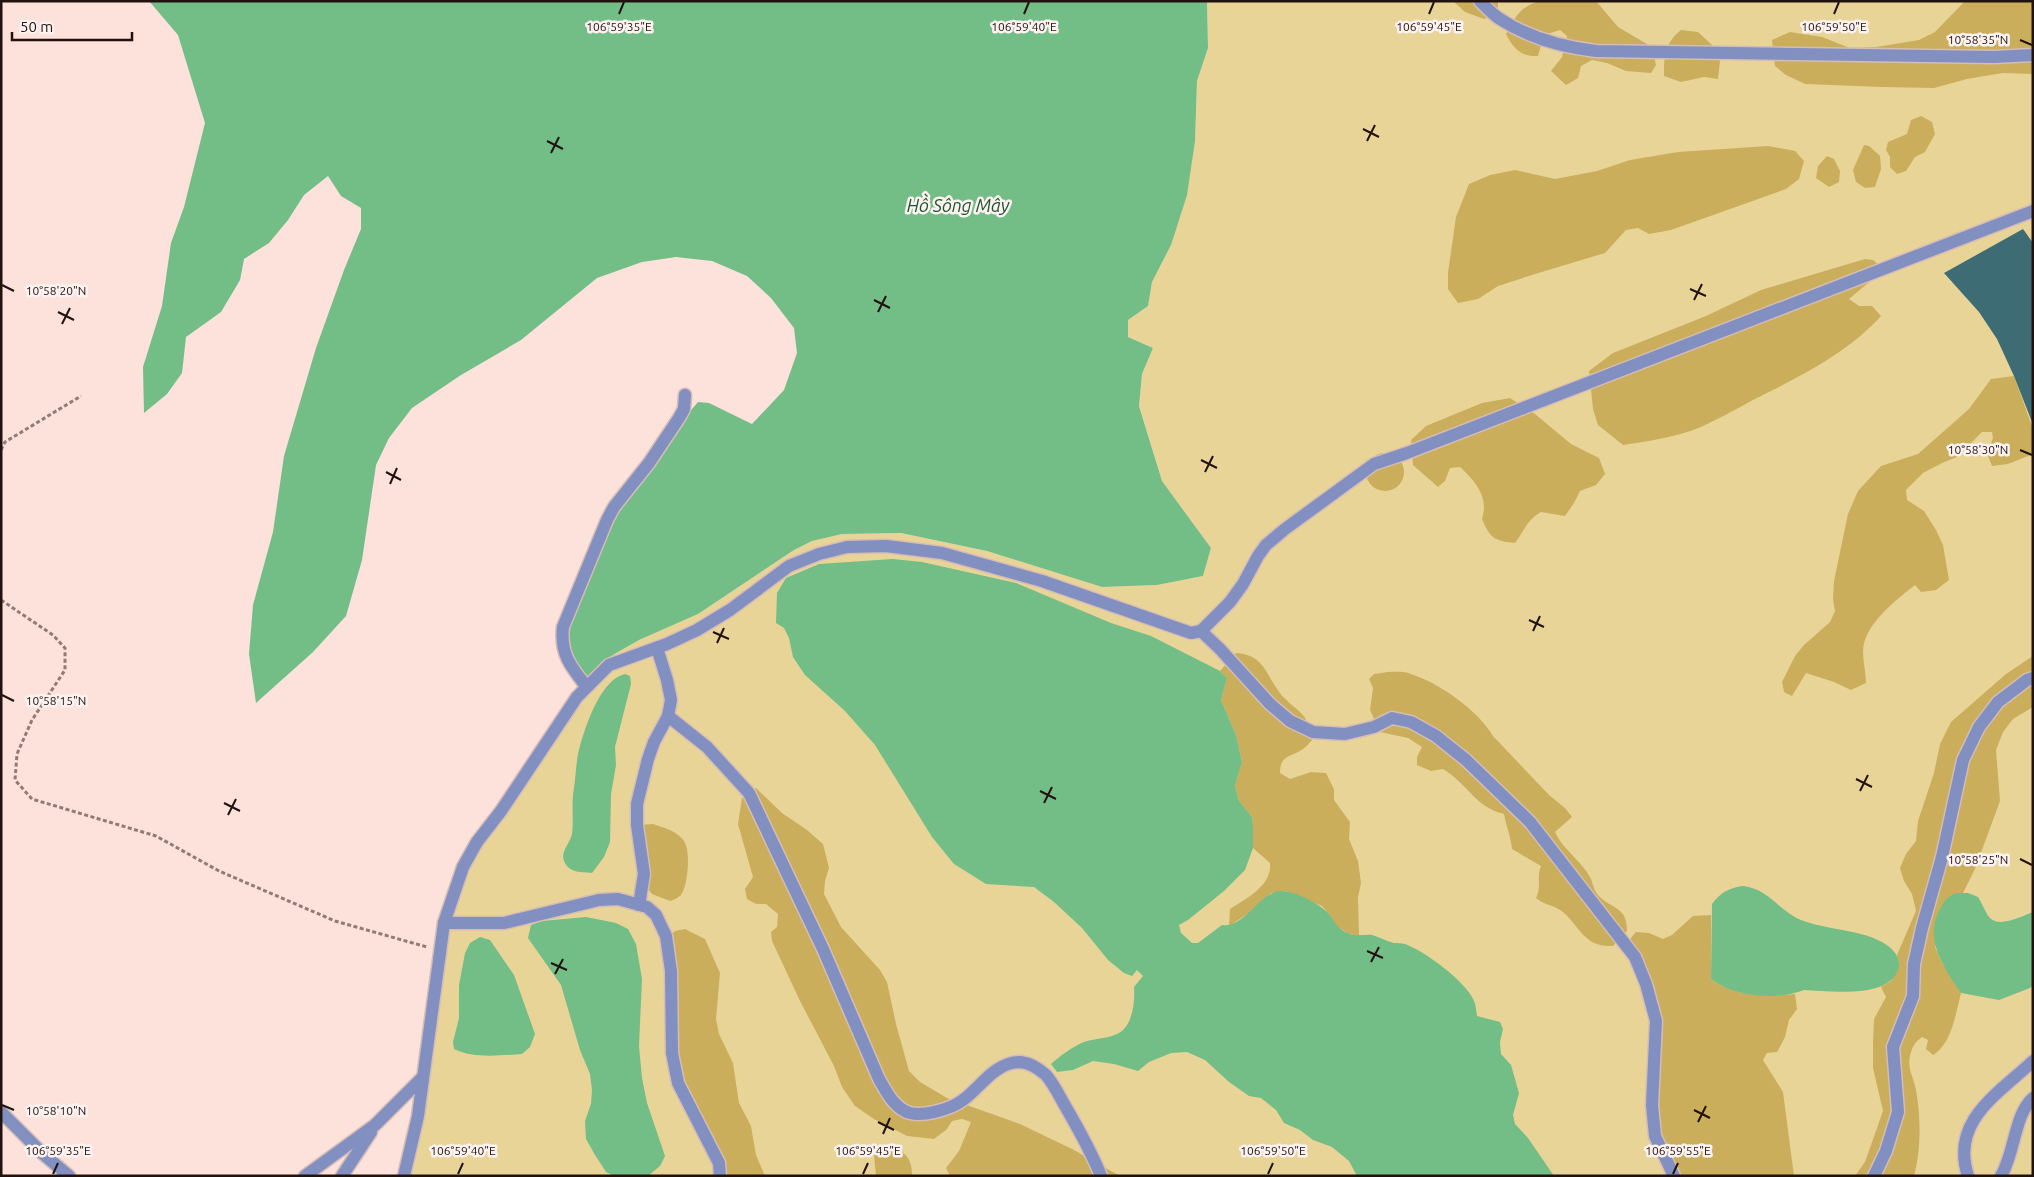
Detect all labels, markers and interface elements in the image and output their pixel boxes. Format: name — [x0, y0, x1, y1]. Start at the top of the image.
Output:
scale bar — [12, 10, 132, 42]
text: 50 m — [20, 18, 53, 35]
text: 106°59'35"E — [586, 20, 652, 33]
text: 106°59'40"E — [991, 20, 1057, 33]
text: 106°59'45"E — [1396, 20, 1462, 33]
text: 106°59'50"E — [1801, 20, 1867, 33]
text: 10°58'35"N — [1948, 33, 2008, 46]
water label: Hồ Sông Mây — [907, 193, 1010, 215]
text: 10°58'20"N — [26, 284, 86, 297]
text: 10°58'30"N — [1948, 443, 2008, 456]
text: 10°58'15"N — [26, 694, 86, 707]
text: 10°58'25"N — [1948, 853, 2008, 866]
text: 10°58'10"N — [26, 1104, 86, 1117]
text: 106°59'35"E — [25, 1144, 91, 1157]
text: 106°59'40"E — [430, 1144, 496, 1157]
text: 106°59'45"E — [835, 1144, 901, 1157]
text: 106°59'50"E — [1240, 1144, 1306, 1157]
text: 106°59'55"E — [1645, 1144, 1711, 1157]

